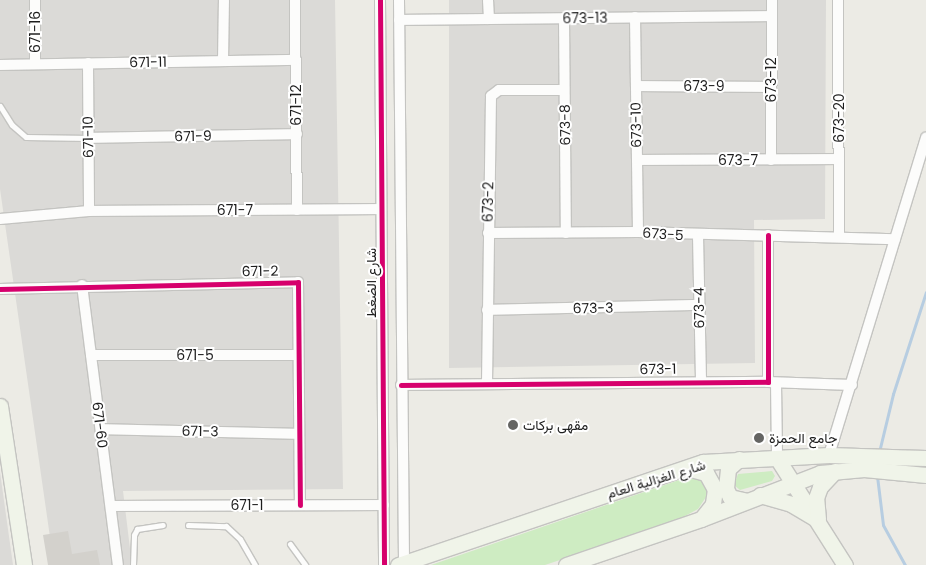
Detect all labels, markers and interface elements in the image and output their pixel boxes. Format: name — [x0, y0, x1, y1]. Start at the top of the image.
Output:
street label: 673-13 — [562, 9, 608, 27]
street label: 671-16 — [27, 11, 43, 53]
street label: 671-11 — [129, 53, 167, 71]
street label: 673-12 — [763, 57, 779, 103]
street label: 673-9 — [683, 78, 725, 94]
street label: 671-12 — [288, 84, 304, 126]
street label: 673-20 — [831, 93, 847, 143]
street label: 673-10 — [627, 102, 645, 148]
street label: 673-8 — [556, 104, 574, 146]
street label: 671-10 — [79, 116, 97, 158]
street label: 671-9 — [174, 127, 212, 145]
street label: 673-7 — [718, 152, 758, 168]
street label: 673-2 — [479, 182, 497, 222]
street label: 671-7 — [217, 202, 253, 218]
street label: 673-5 — [642, 224, 684, 244]
street label: شارع الضغط — [363, 248, 379, 318]
street label: 671-2 — [241, 262, 279, 280]
street label: 673-4 — [690, 287, 708, 329]
street label: 673-3 — [572, 299, 614, 317]
street label: 671-5 — [176, 347, 214, 363]
street label: 673-1 — [639, 360, 677, 378]
street label: 671-60 — [89, 401, 111, 449]
place label: مقهى بركات — [523, 417, 588, 433]
marker: مقهى بركات — [507, 419, 519, 431]
street label: 671-3 — [181, 422, 219, 440]
place label: جامع الحمزة — [769, 430, 837, 446]
marker: جامع الحمزة — [753, 432, 765, 444]
street label: شارع الغزالية العام — [605, 456, 707, 502]
street label: 671-1 — [230, 497, 264, 513]

